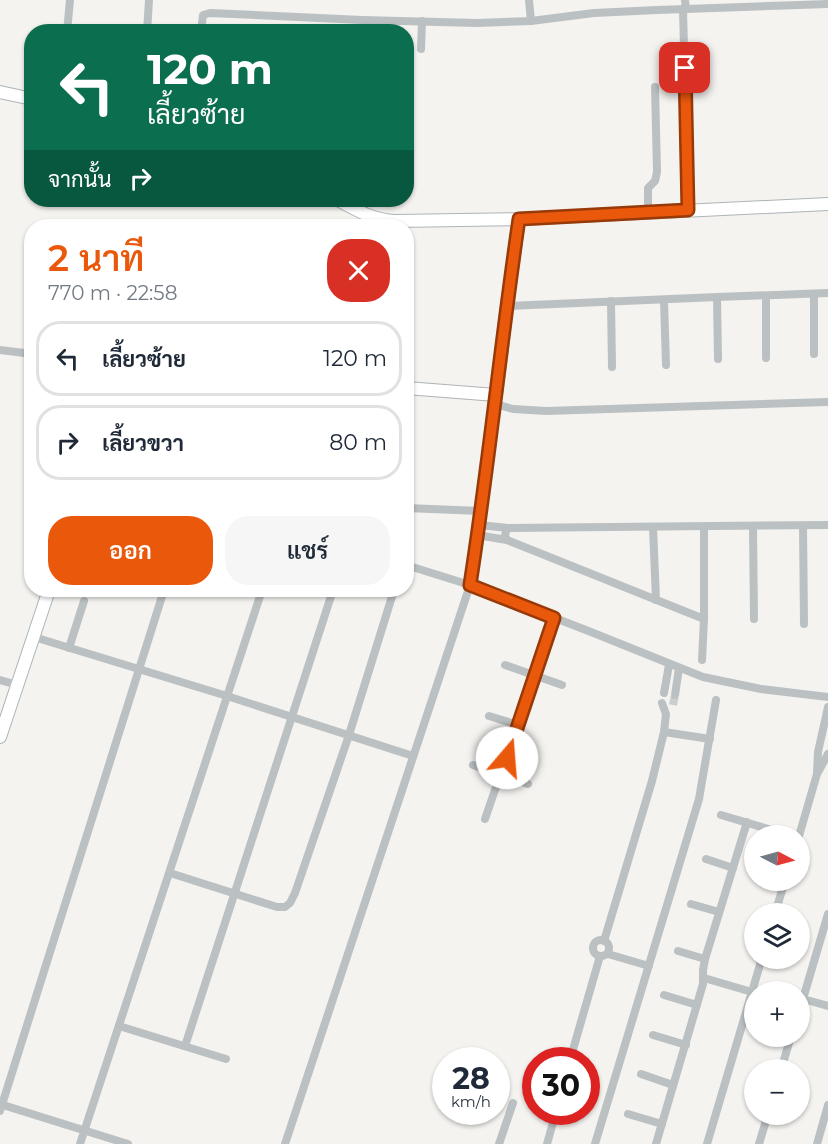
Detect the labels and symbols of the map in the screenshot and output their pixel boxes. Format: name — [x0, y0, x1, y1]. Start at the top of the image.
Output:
pin — [659, 42, 710, 93]
position arrow — [475, 726, 539, 790]
north arrow — [744, 825, 810, 891]
speed limit sign: 30 — [522, 1047, 600, 1125]

